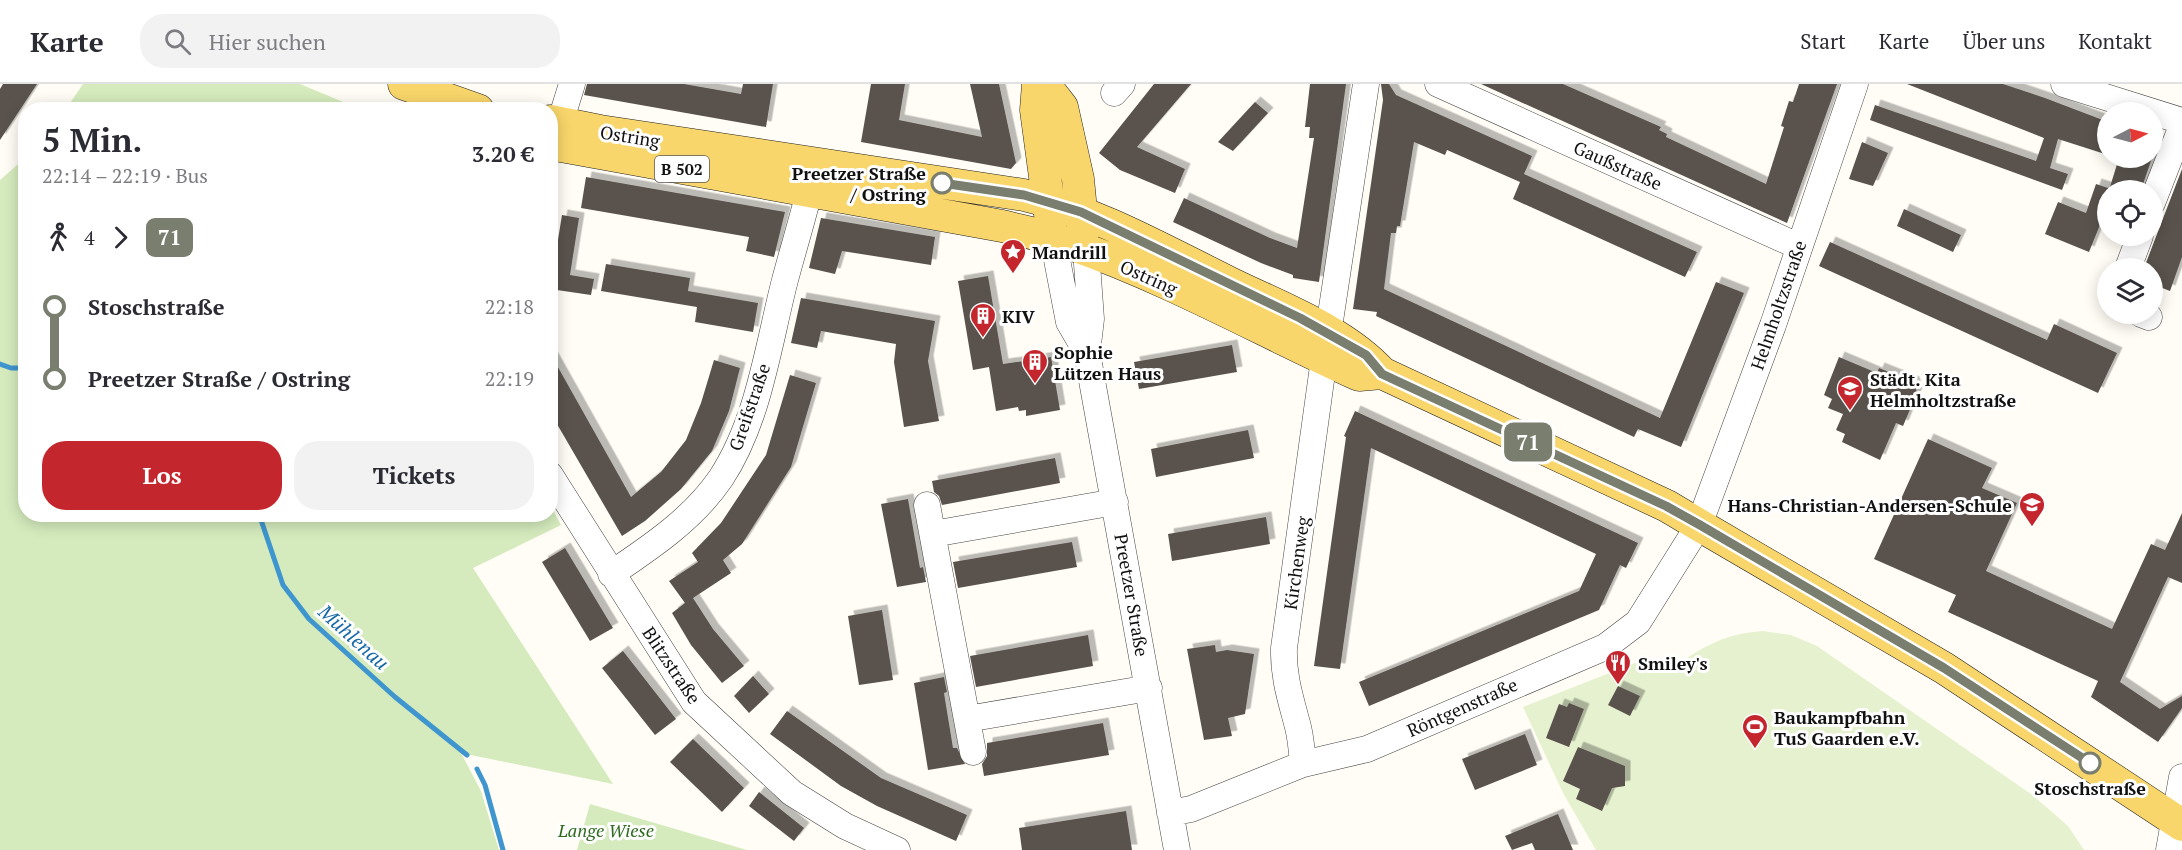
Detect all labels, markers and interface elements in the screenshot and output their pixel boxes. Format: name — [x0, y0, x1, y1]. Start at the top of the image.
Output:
search box — [140, 14, 560, 68]
text: Karte — [30, 23, 104, 60]
icon: search — [161, 25, 194, 58]
text: Hier suchen — [209, 27, 326, 56]
text: Start — [1800, 27, 1846, 55]
text: Karte — [1879, 27, 1929, 55]
text: Über uns — [1962, 27, 2045, 55]
text: Kontakt — [2078, 27, 2152, 55]
north arrow — [2097, 102, 2163, 168]
map controls — [2097, 102, 2163, 324]
text: 5 Min. — [42, 118, 142, 161]
street label: Ostring — [598, 119, 662, 153]
street label: Gaußstraße — [1570, 135, 1666, 195]
text: 3.20 € — [472, 139, 534, 168]
road number: B 502 — [655, 156, 709, 182]
place label: Preetzer Straße / Ostring — [792, 161, 927, 206]
text: 22:14 – 22:19 · Bus — [42, 162, 208, 189]
marker: Preetzer Straße / Ostring — [931, 172, 953, 194]
button: locate — [2097, 180, 2163, 246]
icon: walk — [42, 221, 75, 254]
icon: forward — [104, 221, 137, 254]
text: 71 — [158, 223, 181, 251]
text: 4 — [84, 224, 95, 251]
place icon: Mandrill — [998, 237, 1028, 275]
street label: Helmholtzstraße — [1745, 237, 1811, 373]
place label: Mandrill — [1032, 240, 1107, 264]
street label: Ostring — [1117, 254, 1182, 300]
button: layers — [2097, 258, 2163, 324]
text: Stoschstraße — [88, 292, 225, 321]
text: 22:18 — [485, 293, 534, 320]
building icon: KIV — [968, 301, 998, 339]
place label: KIV — [1002, 304, 1035, 328]
place label: Sophie Lützen Haus — [1054, 340, 1161, 385]
building icon: Sophie Lützen Haus — [1020, 347, 1050, 385]
street label: Greifstraße — [723, 360, 775, 454]
text: Preetzer Straße / Ostring — [88, 364, 350, 393]
text: 22:19 — [485, 365, 534, 392]
place label: Städt. Kita Helmholtzstraße — [1870, 367, 2016, 412]
school or university icon: Städt. Kita Helmholtzstraße — [1835, 374, 1865, 412]
line badge: 71 — [1501, 422, 1555, 462]
text: 71 — [1516, 428, 1540, 456]
button: Los — [42, 441, 282, 510]
button: Tickets — [294, 441, 534, 510]
school or university icon: Hans-Christian-Andersen-Schule — [2017, 490, 2047, 528]
place label: Hans-Christian-Andersen-Schule — [1727, 493, 2012, 517]
street label: Kirchenweg — [1278, 514, 1315, 611]
street label: Preetzer Straße — [1109, 532, 1155, 658]
water label: Mühlenau — [312, 598, 395, 676]
street label: Blitzstraße — [637, 622, 707, 708]
restaurant icon: Smiley's — [1603, 648, 1633, 686]
place label: Smiley's — [1638, 651, 1708, 675]
street label: Röntgenstraße — [1403, 672, 1521, 742]
place label: Baukampfbahn TuS Gaarden e.V. — [1774, 705, 1920, 750]
sports icon: Baukampfbahn TuS Gaarden e.V. — [1740, 712, 1770, 750]
marker: Stoschstraße — [2079, 752, 2101, 774]
place label: Stoschstraße — [2034, 776, 2146, 800]
park label: Lange Wiese — [557, 818, 654, 842]

